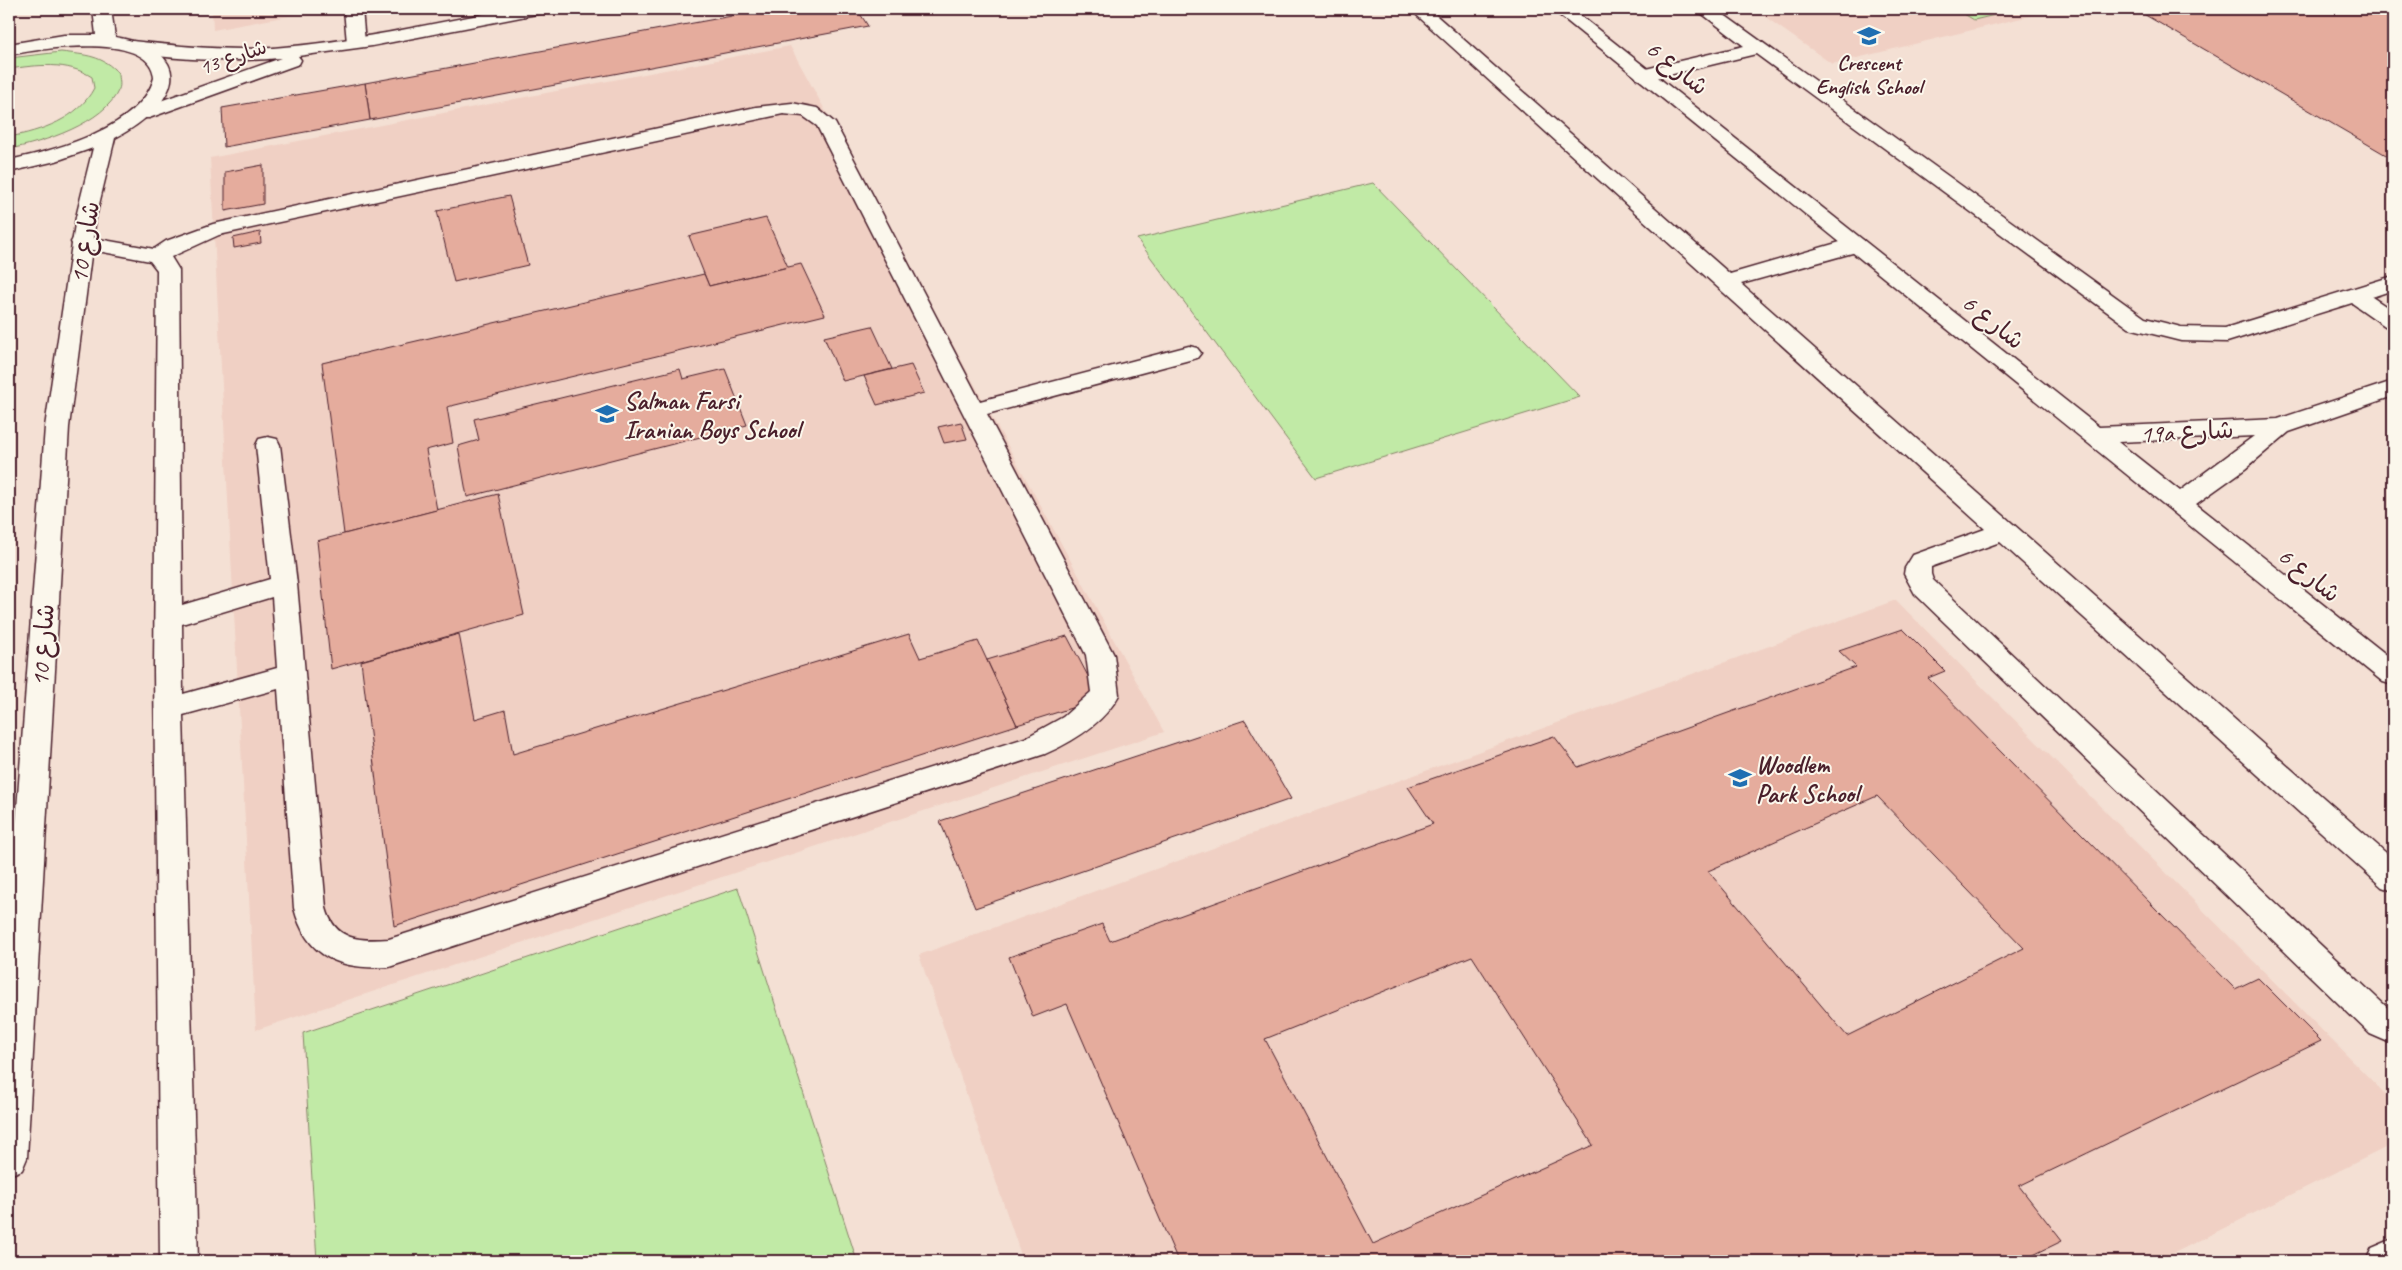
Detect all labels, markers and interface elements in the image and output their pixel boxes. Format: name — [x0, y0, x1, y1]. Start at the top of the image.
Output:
school or university icon: Crescent English School — [1856, 23, 1882, 49]
street label: شارع 13 — [196, 33, 271, 82]
street label: شارع 6 — [1639, 33, 1715, 103]
place label: Crescent English School — [1816, 50, 1926, 100]
street label: شارع 10 — [63, 199, 108, 286]
street label: شارع 6 — [1955, 287, 2031, 357]
place label: Salman Farsi Iranian Boys School — [624, 385, 804, 446]
school or university icon: Salman Farsi Iranian Boys School — [594, 401, 620, 427]
street label: 19a شارع — [2139, 414, 2235, 451]
street label: شارع 6 — [2271, 540, 2347, 610]
street label: شارع 10 — [24, 603, 63, 687]
place label: Woodlem Park School — [1756, 749, 1863, 810]
school or university icon: Woodlem Park School — [1727, 765, 1753, 791]

